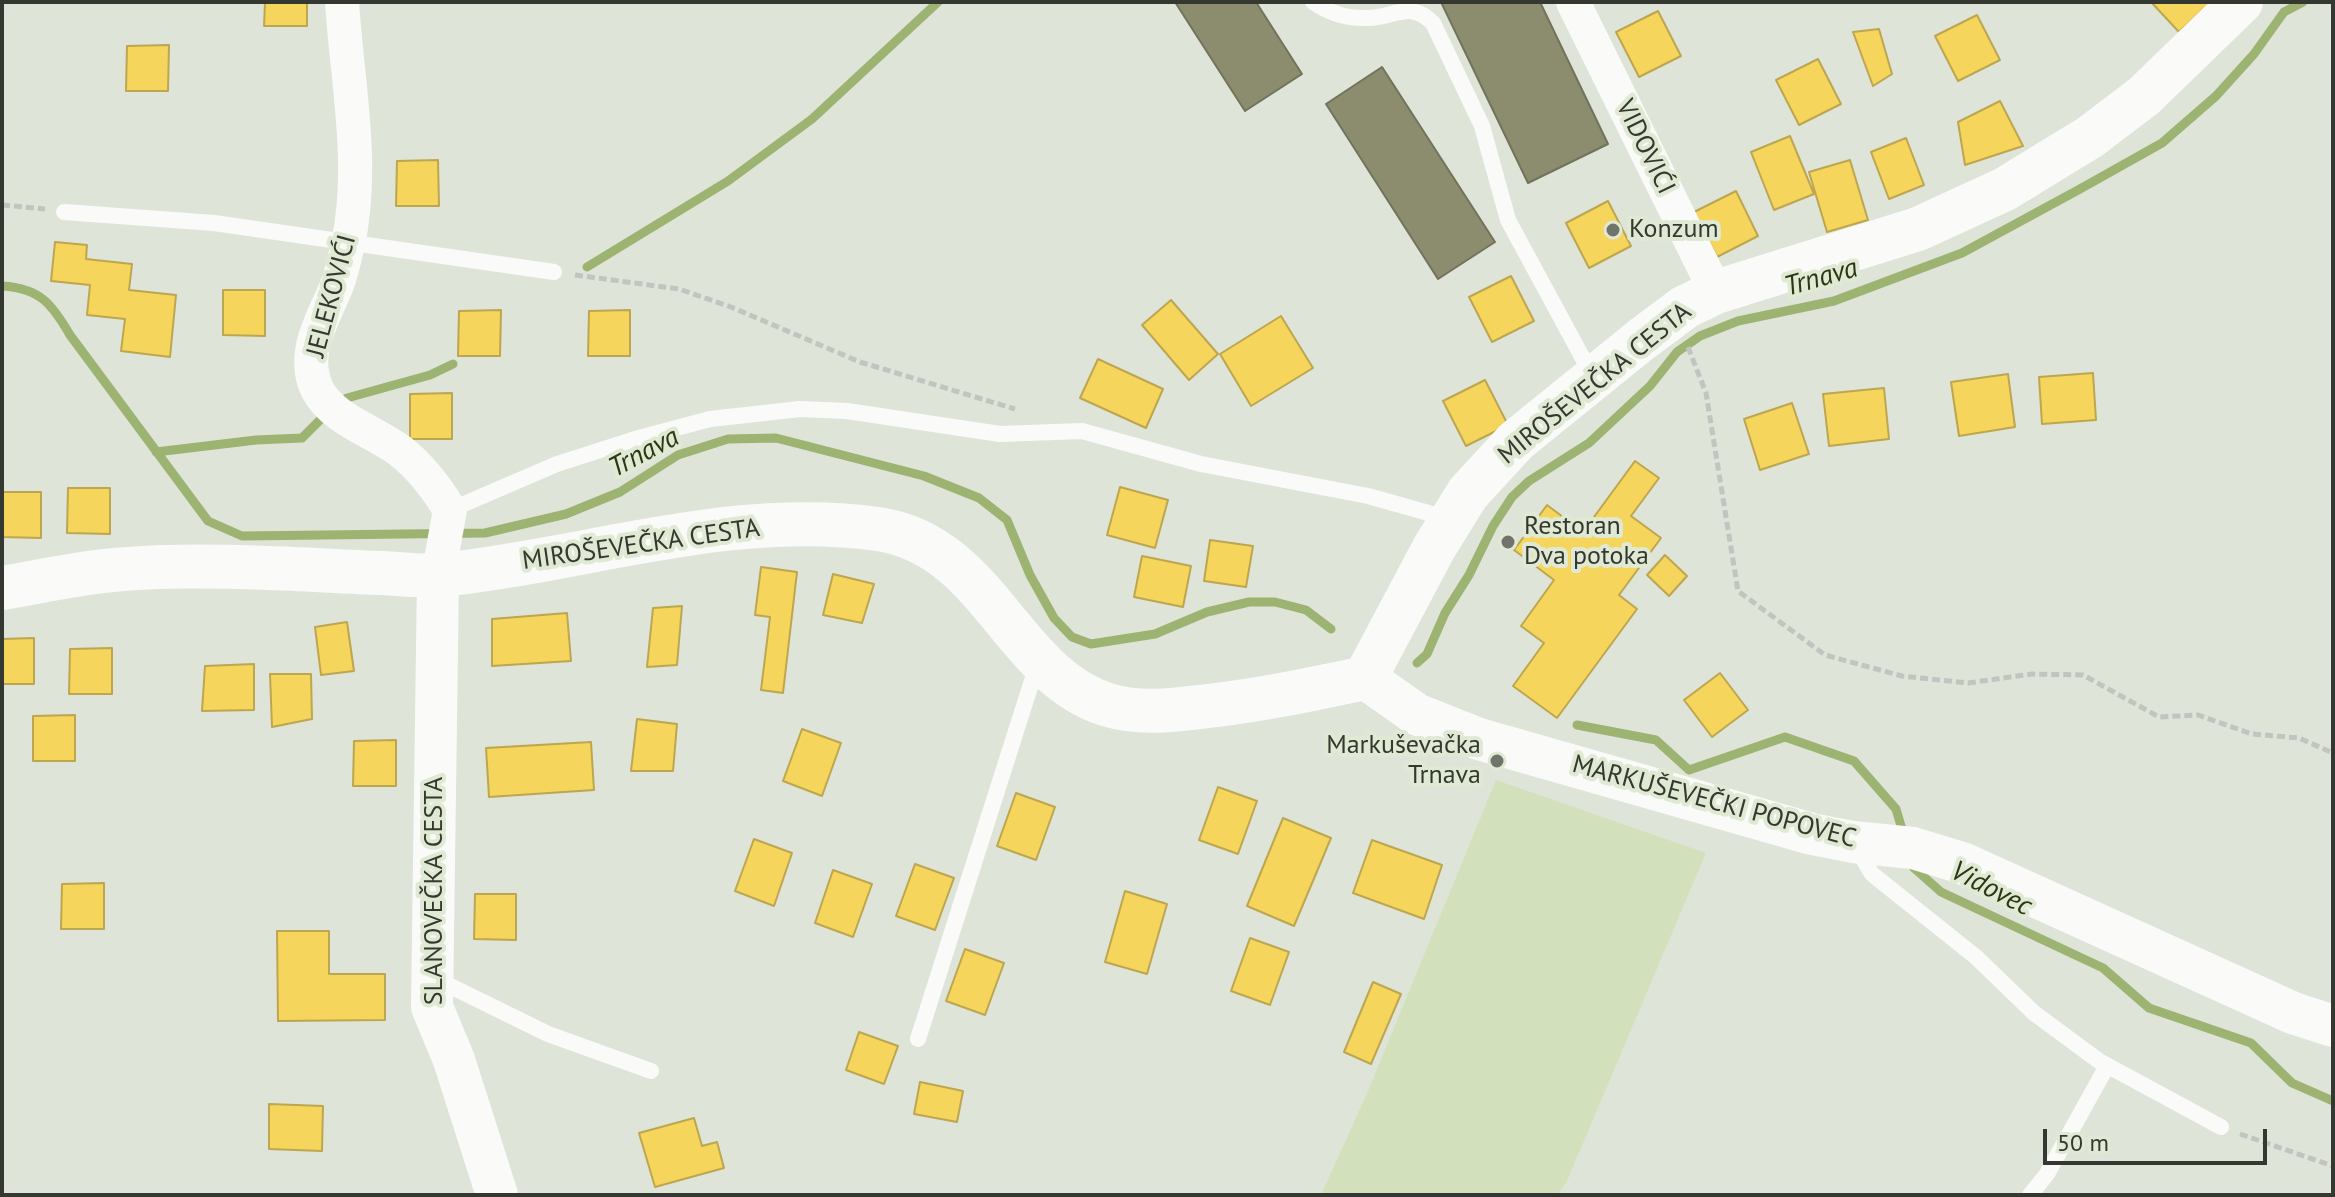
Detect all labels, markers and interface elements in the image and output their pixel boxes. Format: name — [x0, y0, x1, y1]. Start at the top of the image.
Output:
street label: VIDOVIĆI — [1609, 95, 1681, 199]
place label: Konzum — [1629, 214, 1719, 246]
marker: Konzum — [1604, 221, 1622, 239]
street label: JELEKOVIĆI — [301, 231, 363, 361]
water label: Trnava — [1780, 252, 1862, 304]
street label: MIROŠEVEČKA CESTA — [1492, 297, 1698, 471]
water label: Trnava — [603, 421, 685, 485]
place label: Restoran Dva potoka — [1524, 511, 1649, 572]
street label: MIROŠEVEČKA CESTA — [520, 513, 762, 577]
marker: Restoran Dva potoka — [1499, 533, 1517, 551]
place label: Markuševačka Trnava — [1326, 730, 1481, 792]
street label: MARKUŠEVEČKI POPOVEC — [1569, 749, 1859, 855]
marker: Markuševačka Trnava — [1488, 752, 1506, 770]
street label: SLANOVEČKA CESTA — [419, 777, 451, 1005]
water label: Vidovec — [1945, 854, 2037, 924]
scale bar — [2047, 1113, 2271, 1163]
text: 50 m — [2057, 1127, 2109, 1158]

